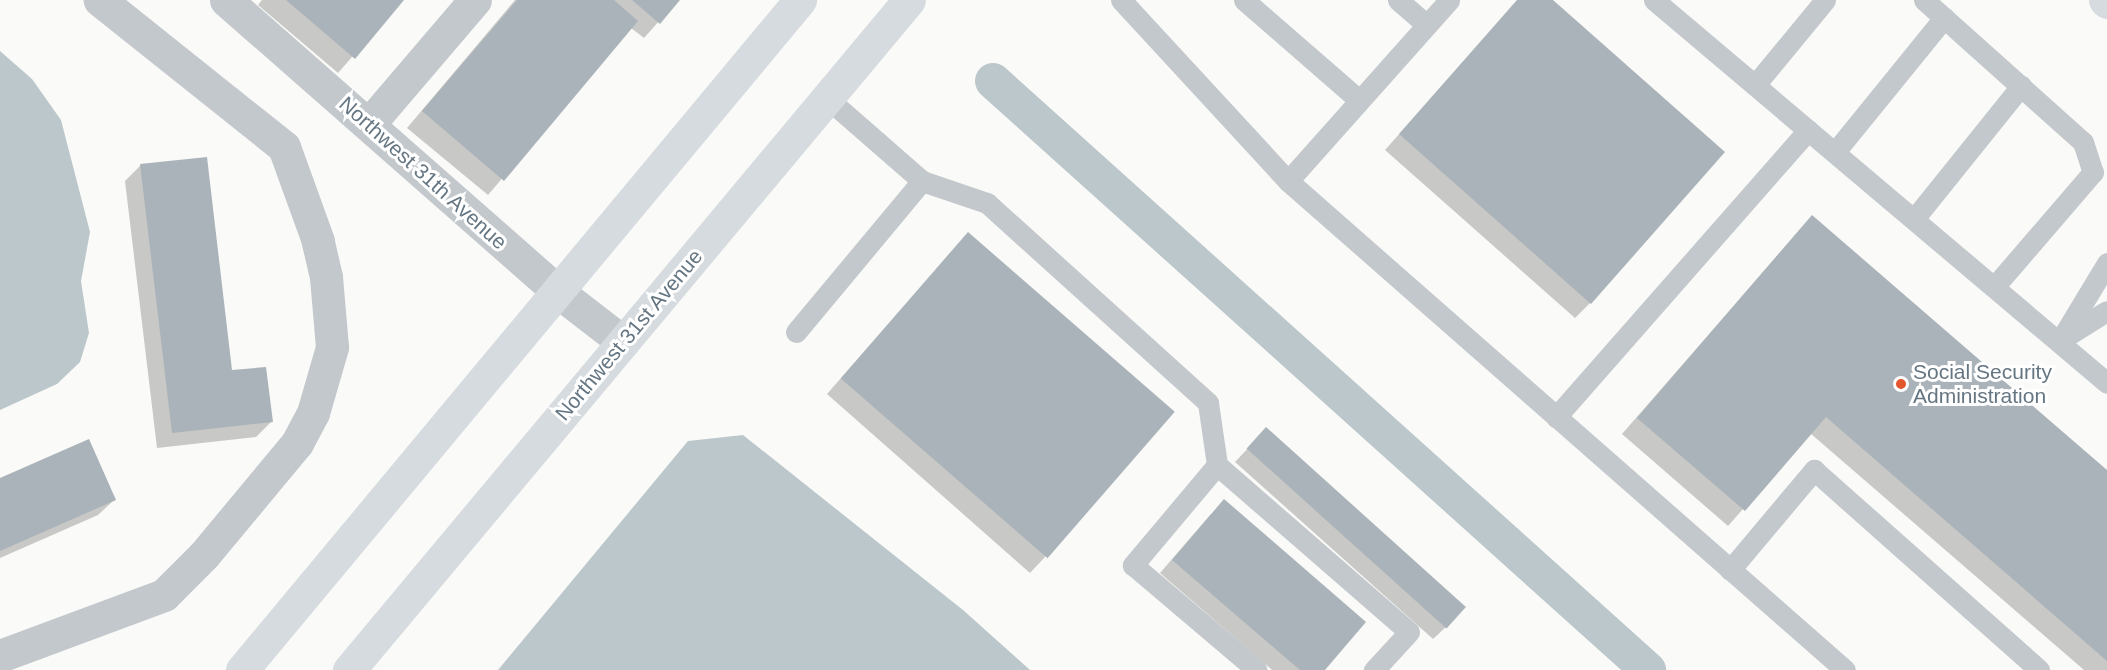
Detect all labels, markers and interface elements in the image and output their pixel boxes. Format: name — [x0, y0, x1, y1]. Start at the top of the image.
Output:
street label: Northwest 31th Avenue — [334, 91, 512, 255]
street label: Northwest 31st Avenue — [550, 244, 708, 426]
place label: Social Security Administration — [1913, 359, 2052, 409]
marker: Social Security Administration — [1894, 377, 1908, 391]

